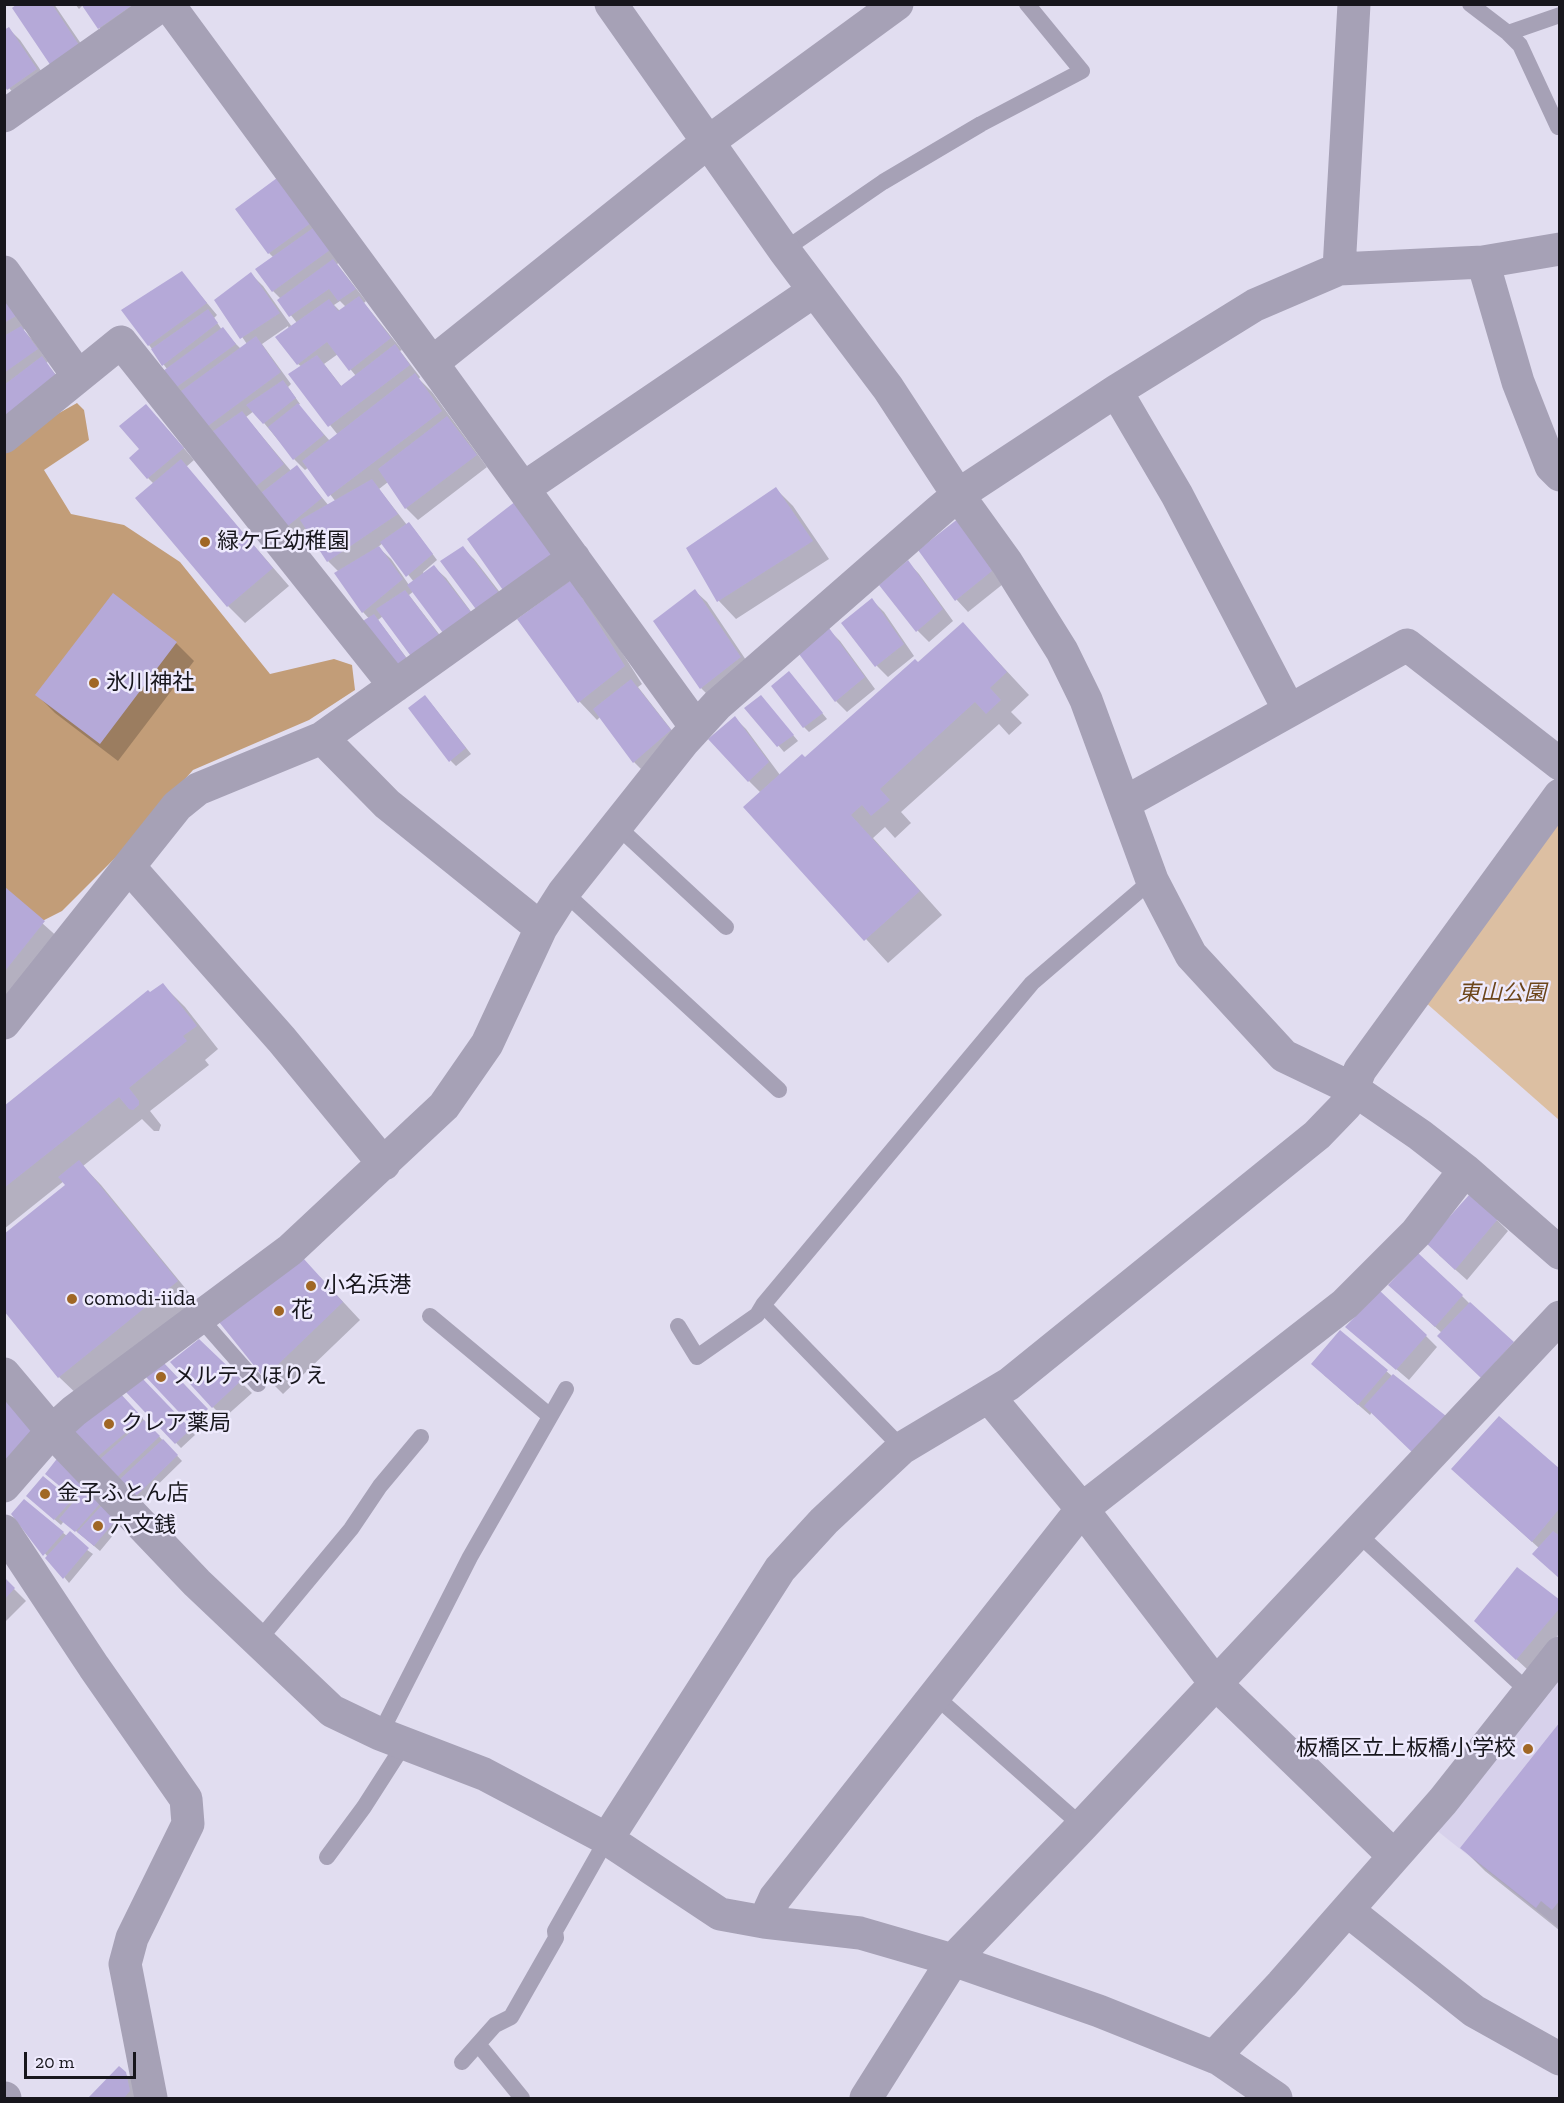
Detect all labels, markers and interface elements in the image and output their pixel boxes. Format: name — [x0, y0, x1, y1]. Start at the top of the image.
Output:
place label: 緑ケ丘幼稚園 — [217, 529, 349, 555]
marker: 緑ケ丘幼稚園 — [198, 535, 212, 549]
place label: 氷川神社 — [106, 670, 194, 696]
marker: 氷川神社 — [87, 676, 101, 690]
park label: 東山公園 — [1458, 981, 1546, 1007]
place label: 小名浜港 — [323, 1273, 411, 1299]
marker: 小名浜港 — [304, 1279, 318, 1293]
place label: comodi-iida — [84, 1286, 196, 1312]
marker: comodi-iida — [65, 1292, 79, 1306]
place label: 花 — [291, 1298, 313, 1324]
marker: 花 — [272, 1304, 286, 1318]
place label: メルテスほりえ — [173, 1364, 327, 1390]
marker: メルテスほりえ — [154, 1370, 168, 1384]
place label: クレア薬局 — [121, 1411, 231, 1437]
marker: クレア薬局 — [102, 1417, 116, 1431]
place label: 金子ふとん店 — [57, 1481, 189, 1507]
marker: 金子ふとん店 — [38, 1487, 52, 1501]
place label: 六文銭 — [110, 1513, 176, 1539]
marker: 六文銭 — [91, 1519, 105, 1533]
place label: 板橋区立上板橋小学校 — [1296, 1736, 1516, 1762]
marker: 板橋区立上板橋小学校 — [1521, 1742, 1535, 1756]
scale bar — [27, 2040, 140, 2078]
text: 20 m — [35, 2051, 74, 2073]

